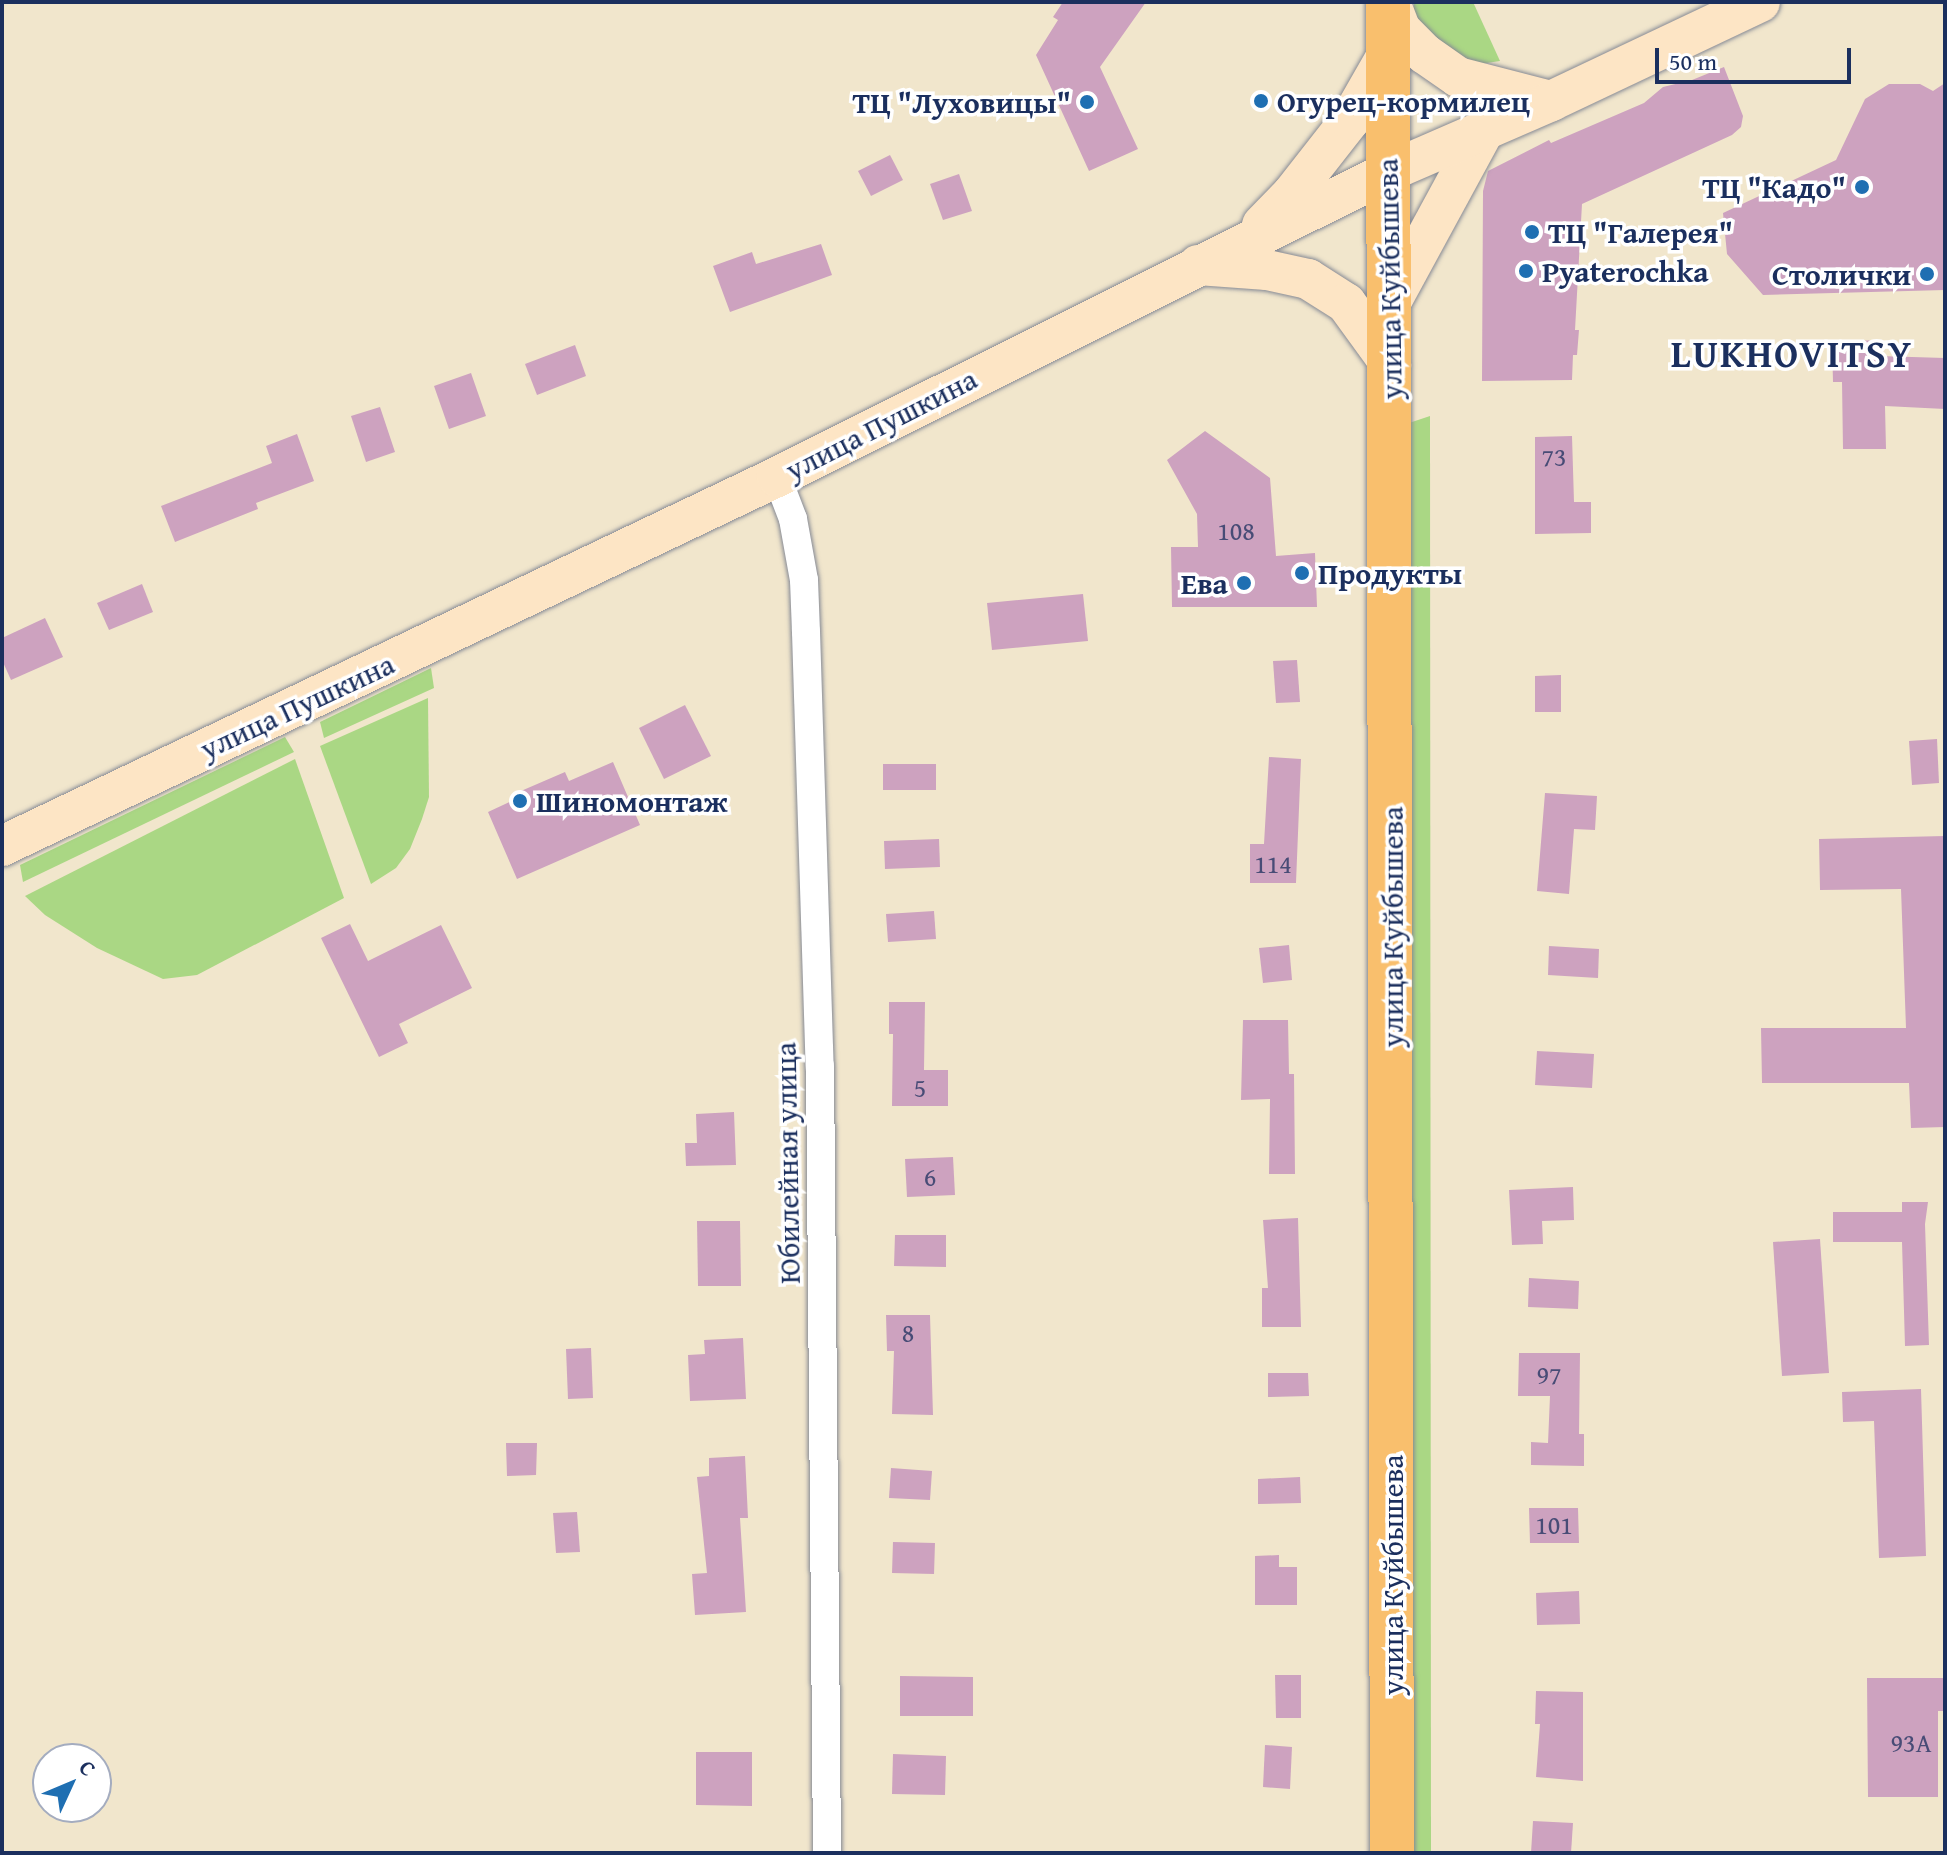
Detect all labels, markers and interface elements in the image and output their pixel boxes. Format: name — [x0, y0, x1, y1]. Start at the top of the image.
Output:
scale bar — [1659, 32, 1855, 82]
text: 50 m — [1669, 44, 1717, 79]
place label: Огурец-кормилец — [1277, 83, 1530, 119]
place label: ТЦ "Луховицы" — [853, 84, 1071, 120]
marker: Огурец-кормилец — [1252, 92, 1270, 110]
marker: ТЦ "Луховицы" — [1078, 93, 1096, 111]
street label: улица Куйбышева — [1369, 158, 1409, 400]
place label: ТЦ "Кадо" — [1702, 169, 1846, 205]
marker: ТЦ "Кадо" — [1853, 178, 1871, 196]
place label: ТЦ "Галерея" — [1548, 214, 1733, 250]
marker: ТЦ "Галерея" — [1523, 223, 1541, 241]
place label: Pyaterochka — [1542, 253, 1709, 289]
place label: Столички — [1772, 256, 1911, 292]
marker: Pyaterochka — [1517, 262, 1535, 280]
marker: Столички — [1918, 265, 1936, 283]
district label: LUKHOVITSY — [1671, 331, 1913, 377]
street label: улица Пушкина — [779, 360, 983, 488]
house number: 73 — [1541, 441, 1567, 473]
house number: 108 — [1217, 515, 1255, 547]
place label: Продукты — [1318, 555, 1462, 591]
marker: Продукты — [1293, 564, 1311, 582]
place label: Ева — [1181, 565, 1228, 601]
marker: Ева — [1235, 574, 1253, 592]
street label: улица Пушкина — [194, 645, 400, 767]
place label: Шиномонтаж — [536, 783, 727, 819]
marker: Шиномонтаж — [511, 792, 529, 810]
street label: улица Куйбышева — [1374, 806, 1410, 1048]
house number: 114 — [1254, 848, 1292, 880]
street label: Юбилейная улица — [767, 1042, 807, 1284]
house number: 5 — [914, 1072, 926, 1104]
house number: 6 — [924, 1161, 936, 1193]
house number: 8 — [902, 1317, 914, 1349]
house number: 97 — [1536, 1359, 1562, 1391]
street label: улица Куйбышева — [1374, 1454, 1410, 1696]
house number: 101 — [1535, 1509, 1573, 1541]
house number: 93А — [1891, 1727, 1931, 1759]
north arrow — [32, 1743, 112, 1823]
text: С — [72, 1752, 104, 1783]

